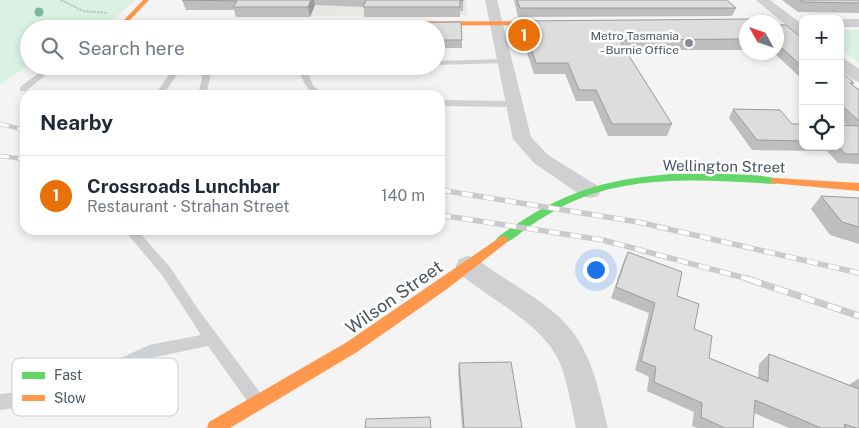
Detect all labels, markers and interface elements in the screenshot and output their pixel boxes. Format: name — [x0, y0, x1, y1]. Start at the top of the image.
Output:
north arrow — [739, 15, 784, 60]
map controls — [799, 15, 844, 150]
button: + — [799, 15, 844, 60]
pin: 1 — [508, 16, 540, 54]
search box — [20, 20, 445, 75]
place label: Metro Tasmania - Burnie Office — [590, 29, 679, 57]
icon: search — [38, 34, 66, 62]
text: Search here — [78, 37, 185, 59]
marker: Metro Tasmania - Burnie Office — [683, 37, 695, 49]
button: − — [799, 60, 844, 105]
button: locate — [799, 105, 844, 150]
text: Nearby — [40, 110, 113, 135]
street label: Wellington Street — [662, 156, 786, 176]
text: Crossroads Lunchbar — [87, 175, 280, 197]
text: 1 — [53, 186, 59, 205]
text: 140 m — [381, 186, 425, 205]
text: Restaurant · Strahan Street — [87, 197, 290, 216]
street label: Wilson Street — [341, 256, 447, 338]
your location — [583, 257, 609, 283]
legend — [12, 358, 178, 416]
text: Fast — [54, 367, 82, 383]
text: Slow — [54, 390, 86, 406]

